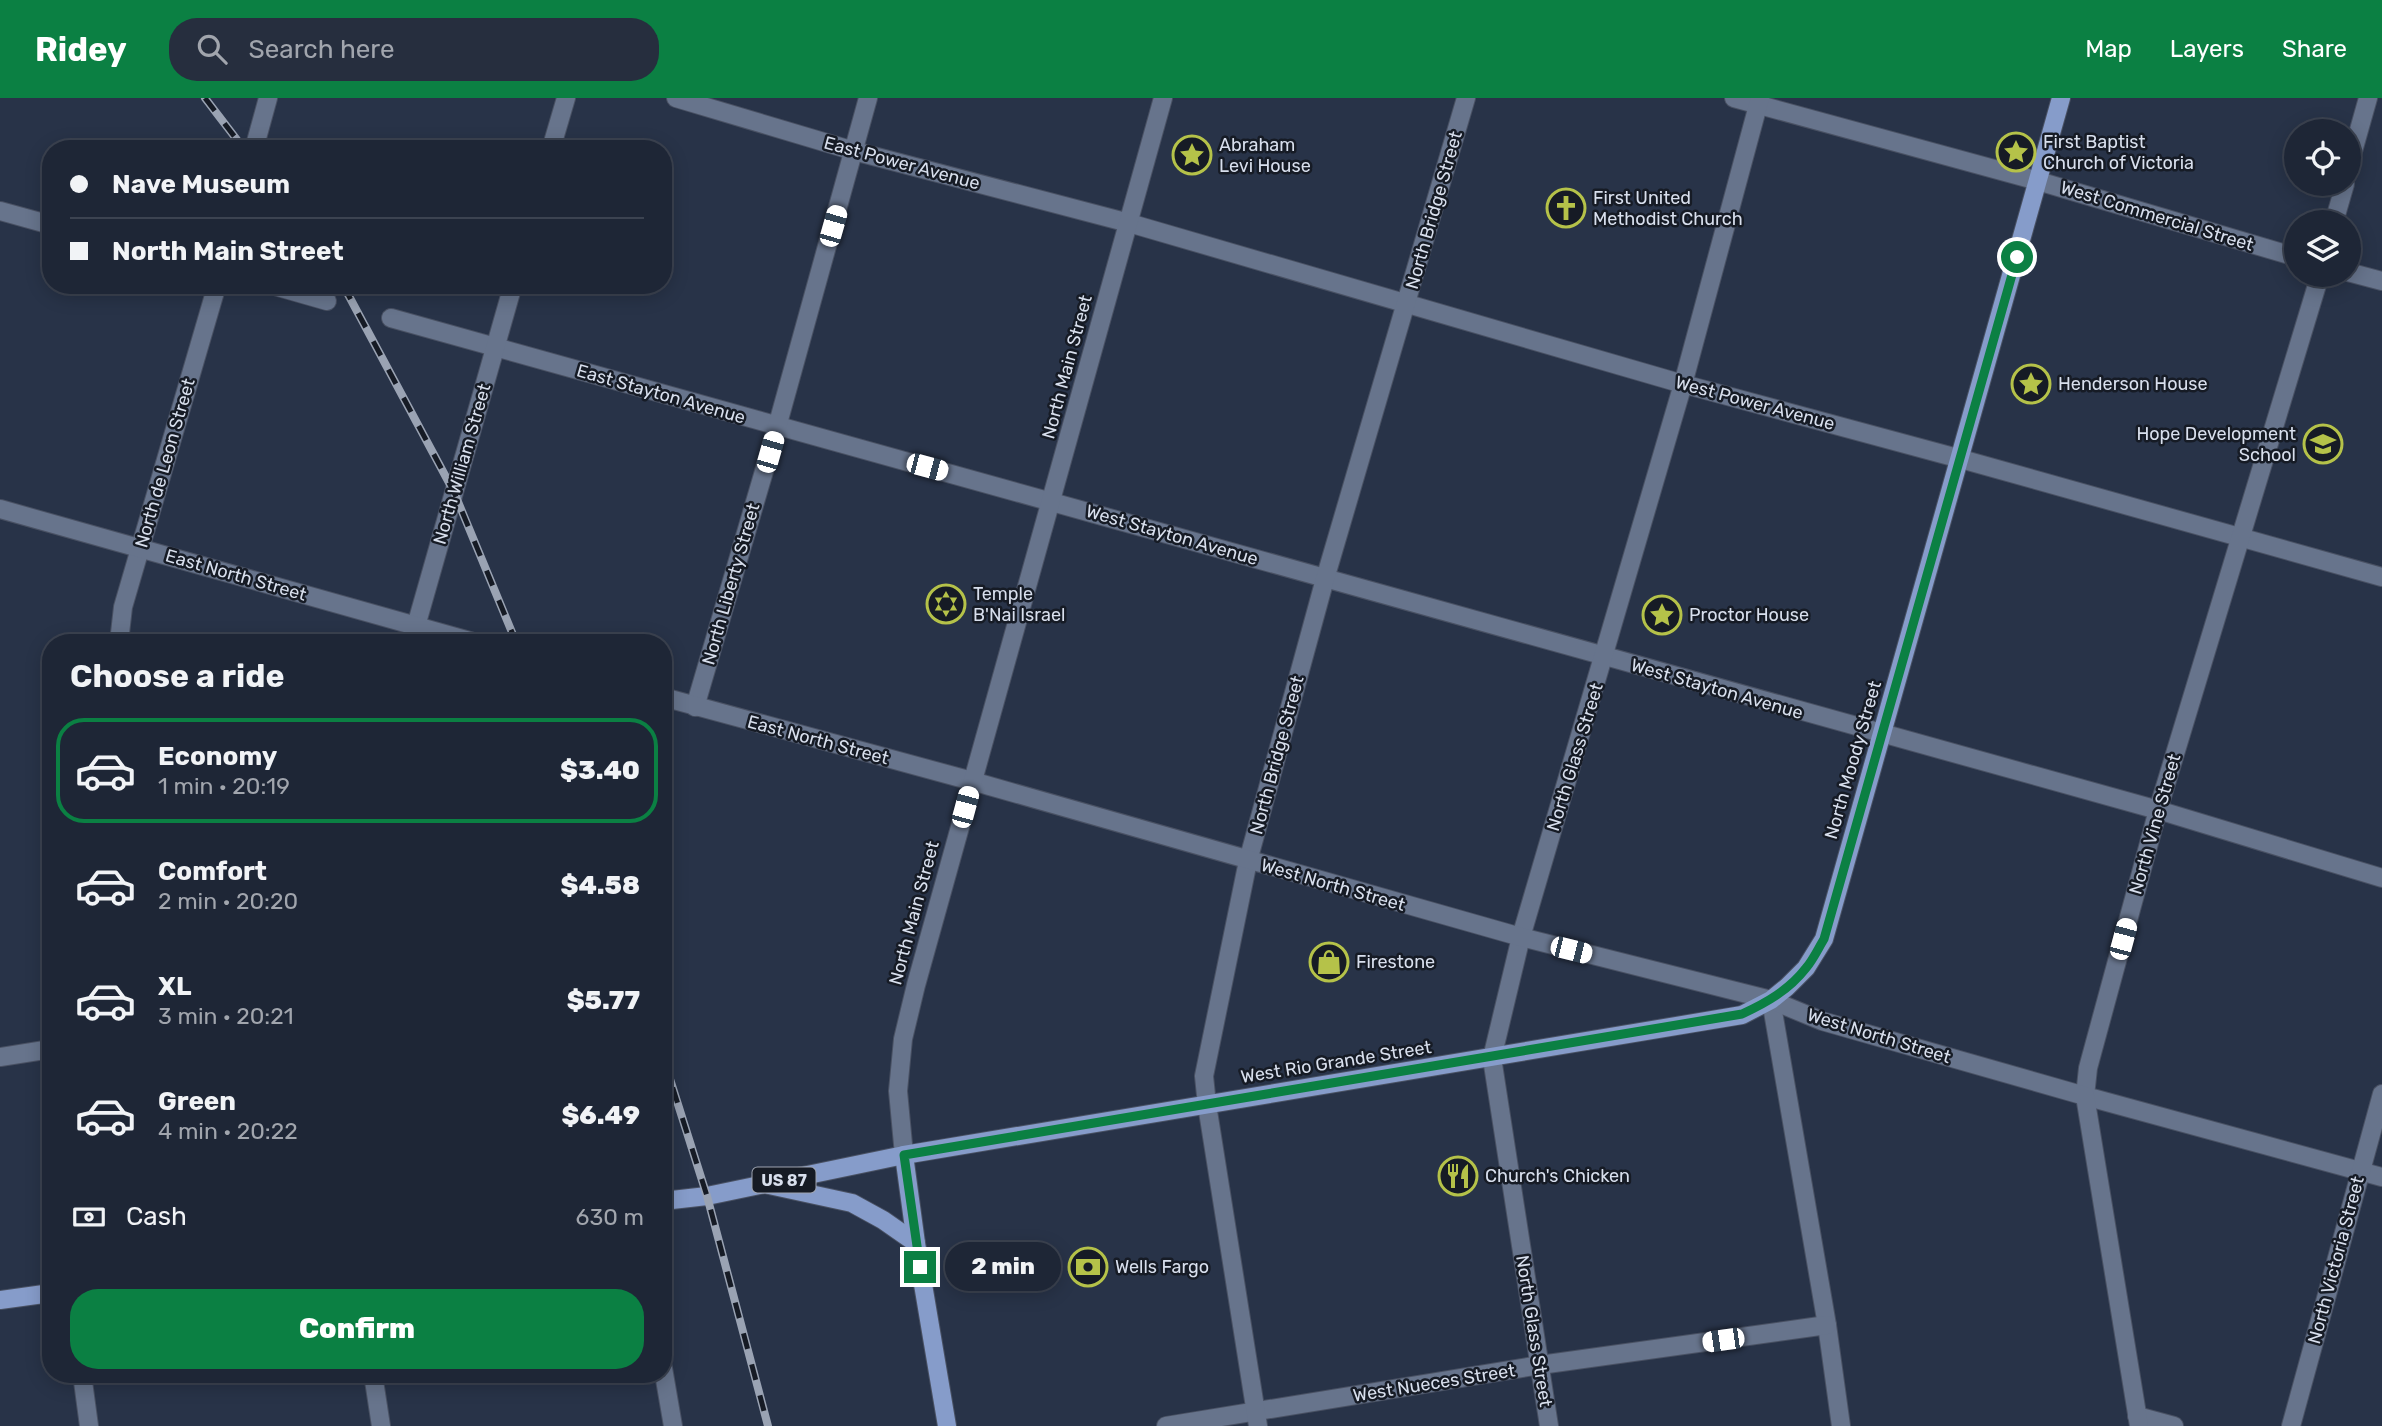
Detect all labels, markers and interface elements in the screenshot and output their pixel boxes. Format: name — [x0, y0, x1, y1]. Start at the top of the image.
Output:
search box — [169, 18, 659, 81]
text: Ridey — [35, 30, 127, 69]
icon: search — [193, 30, 231, 68]
text: Search here — [249, 34, 394, 65]
text: Map — [2085, 35, 2132, 63]
text: Layers — [2170, 35, 2244, 63]
text: Share — [2282, 35, 2347, 63]
map controls — [2284, 119, 2361, 287]
button: locate — [2284, 119, 2361, 196]
street label: North Bridge Street — [1401, 128, 1467, 292]
place icon: First Baptist Church of Victoria — [1995, 131, 2037, 173]
place label: First Baptist Church of Victoria — [2043, 131, 2194, 174]
street label: East Power Avenue — [822, 132, 982, 194]
place icon: Abraham Levi House — [1171, 134, 1213, 176]
place label: Abraham Levi House — [1219, 134, 1311, 177]
text: Nave Museum — [112, 169, 290, 200]
street label: West Commercial Street — [2058, 176, 2256, 256]
church icon: First United Methodist Church — [1545, 187, 1587, 229]
place label: First United Methodist Church — [1593, 187, 1743, 230]
car — [818, 203, 849, 249]
button: layers — [2284, 210, 2361, 287]
text: North Main Street — [112, 236, 344, 267]
route start — [2001, 241, 2033, 273]
street label: North Main Street — [1037, 293, 1097, 441]
street label: East Stayton Avenue — [574, 359, 748, 429]
place icon: Henderson House — [2010, 363, 2052, 405]
street label: West Power Avenue — [1673, 371, 1837, 435]
place label: Henderson House — [2058, 373, 2208, 395]
street label: North de Leon Street — [130, 376, 200, 550]
street label: North William Street — [429, 381, 495, 547]
place label: Hope Development School — [2136, 423, 2296, 466]
school or university icon: Hope Development School — [2302, 423, 2344, 465]
car — [755, 429, 786, 475]
car — [904, 451, 951, 483]
street label: West Stayton Avenue — [1083, 500, 1261, 570]
street label: North Liberty Street — [697, 501, 765, 667]
street label: East North Street — [163, 544, 309, 606]
synagogue icon: Temple B'Nai Israel — [925, 583, 967, 625]
place label: Temple B'Nai Israel — [973, 583, 1065, 626]
place icon: Proctor House — [1641, 594, 1683, 636]
place label: Proctor House — [1689, 604, 1809, 626]
street label: West Stayton Avenue — [1628, 654, 1806, 724]
text: Choose a ride — [70, 657, 284, 695]
street label: North Bridge Street — [1245, 673, 1309, 837]
street label: North Moody Street — [1820, 678, 1886, 842]
street label: North Glass Street — [1542, 680, 1608, 834]
street label: East North Street — [745, 711, 891, 769]
icon: car — [74, 739, 137, 802]
text: Economy — [158, 741, 277, 772]
street label: North Vine Street — [2124, 751, 2186, 897]
text: $3.40 — [560, 755, 640, 786]
text: 1 min · 20:19 — [158, 772, 290, 800]
car — [950, 784, 981, 830]
street label: North Main Street — [884, 839, 944, 987]
icon: car — [74, 854, 137, 917]
street label: West North Street — [1258, 854, 1408, 916]
text: Comfort — [158, 856, 267, 887]
text: $4.58 — [561, 870, 640, 901]
text: 2 min · 20:20 — [158, 887, 298, 915]
car — [2108, 916, 2139, 962]
car — [1549, 935, 1594, 965]
shop icon: Firestone — [1308, 941, 1350, 983]
place label: Firestone — [1356, 951, 1435, 973]
icon: car — [74, 969, 137, 1032]
text: XL — [158, 971, 191, 1002]
text: $5.77 — [567, 985, 640, 1016]
text: 3 min · 20:21 — [158, 1002, 294, 1030]
street label: West North Street — [1805, 1004, 1953, 1068]
street label: West Rio Grande Street — [1239, 1036, 1433, 1088]
icon: car — [74, 1084, 137, 1147]
text: Green — [158, 1086, 236, 1117]
text: $6.49 — [561, 1100, 640, 1131]
text: 4 min · 20:22 — [158, 1117, 298, 1145]
restaurant icon: Church's Chicken — [1437, 1155, 1479, 1197]
place label: Church's Chicken — [1485, 1165, 1630, 1187]
road number: US 87 — [752, 1168, 816, 1192]
street label: North Victoria Street — [2303, 1174, 2369, 1346]
icon: cash — [70, 1198, 108, 1236]
text: Cash — [126, 1201, 187, 1232]
text: 630 m — [576, 1203, 644, 1231]
callout: 2 min — [944, 1242, 1060, 1292]
bank icon: Wells Fargo — [1067, 1246, 1109, 1288]
route end — [904, 1251, 936, 1283]
text: 2 min — [971, 1252, 1035, 1280]
street label: North Glass Street — [1511, 1253, 1557, 1409]
place label: Wells Fargo — [1115, 1256, 1209, 1278]
button: Confirm — [70, 1289, 644, 1369]
car — [1701, 1327, 1746, 1353]
street label: West Nueces Street — [1351, 1359, 1517, 1407]

